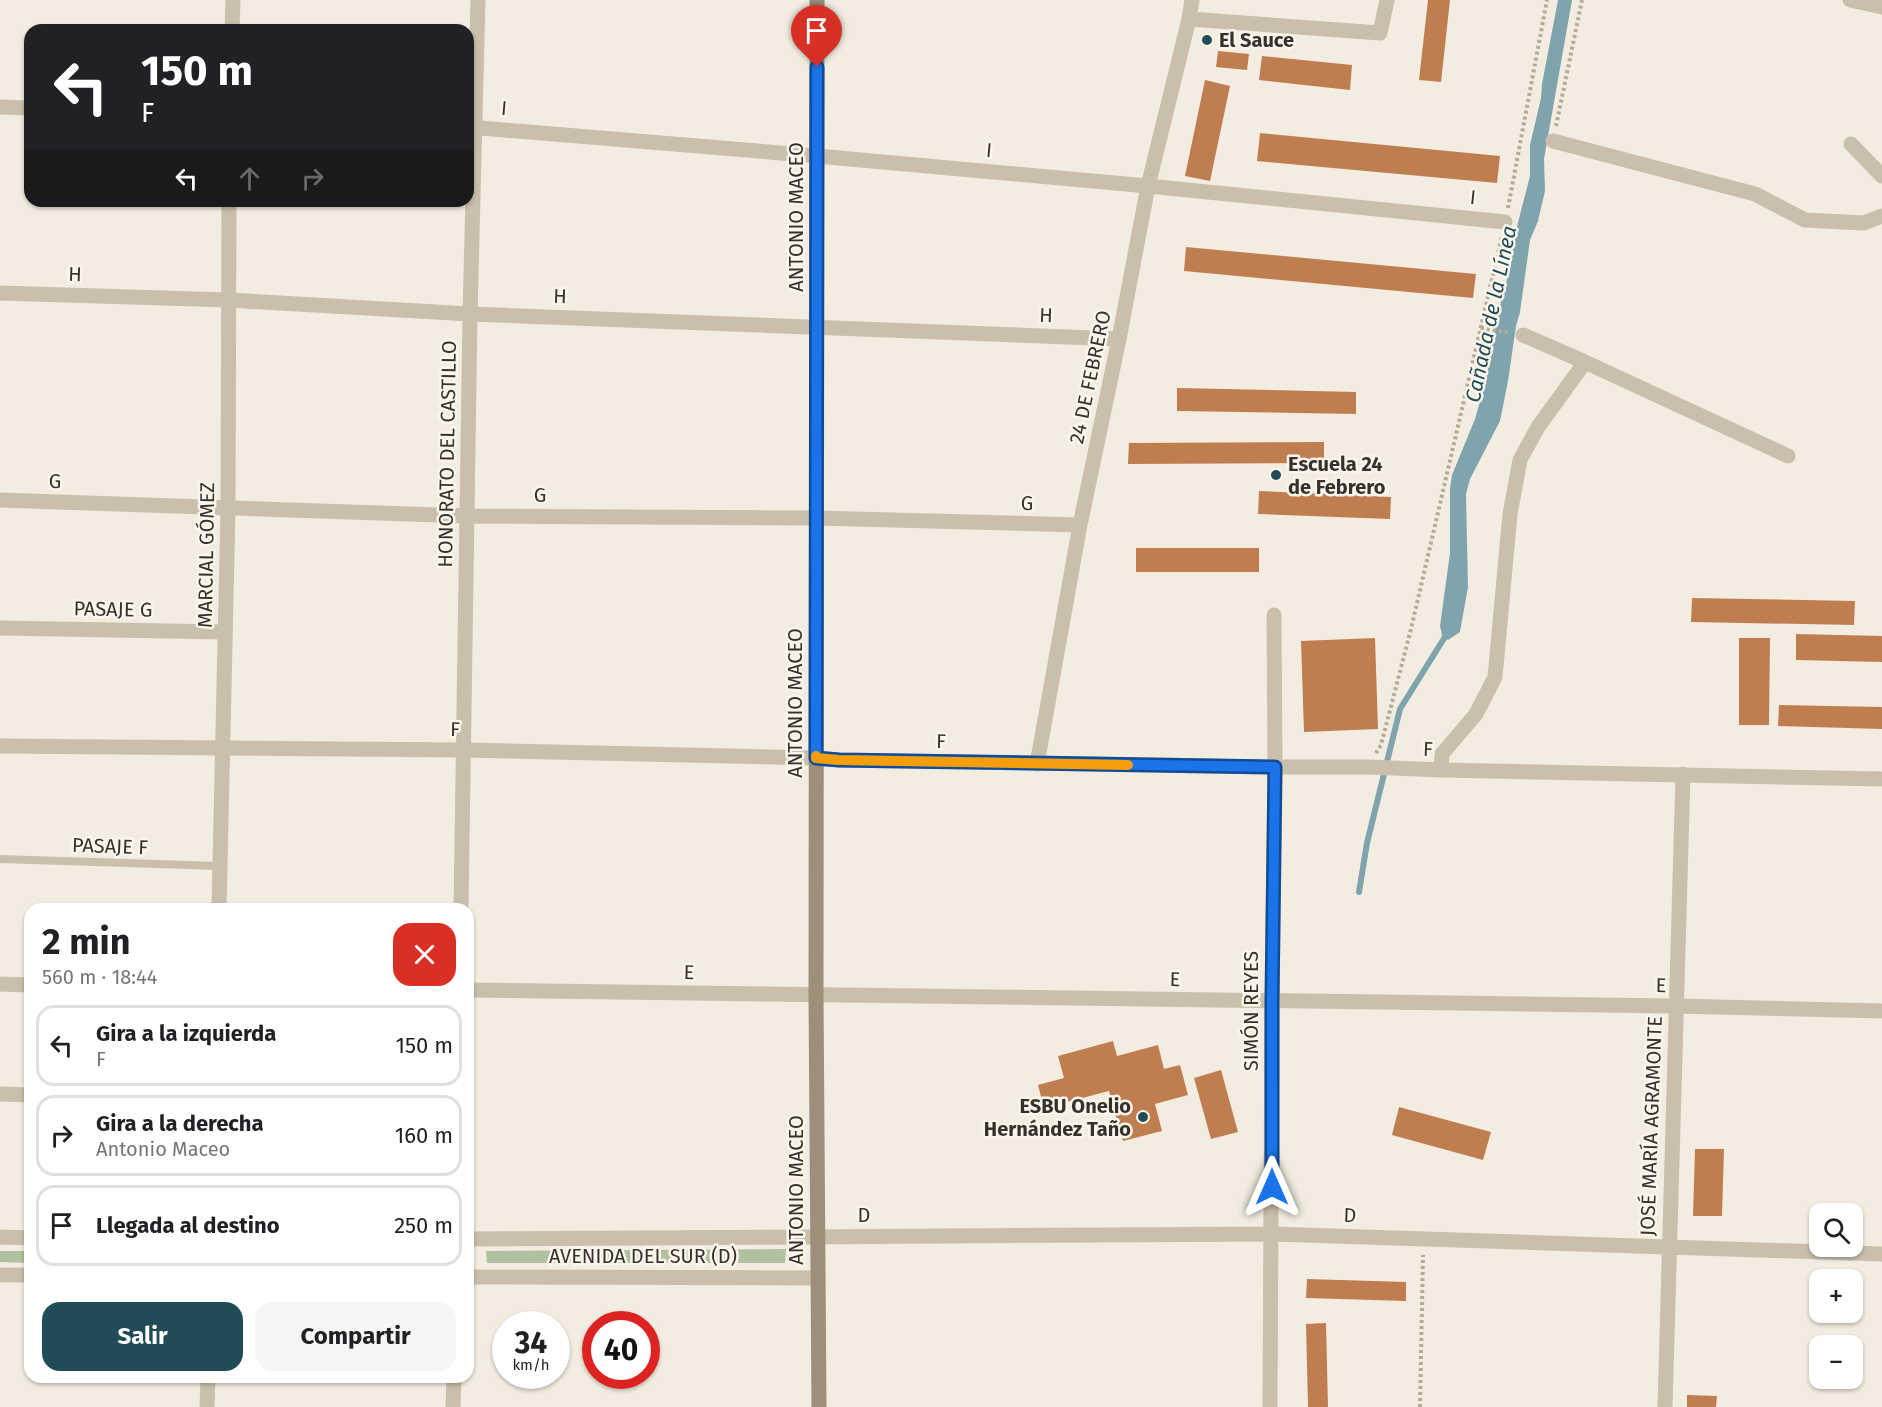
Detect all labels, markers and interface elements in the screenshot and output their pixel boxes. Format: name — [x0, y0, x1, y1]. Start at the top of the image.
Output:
pin — [791, 5, 842, 67]
icon: arrive — [800, 14, 833, 47]
place label: El Sauce — [1219, 28, 1294, 52]
marker: El Sauce — [1200, 33, 1214, 47]
text: 150 m — [141, 46, 253, 96]
icon: left — [42, 48, 120, 126]
street label: I — [500, 96, 508, 120]
text: F — [141, 97, 154, 129]
street label: I — [985, 138, 993, 162]
street label: ANTONIO MACEO — [784, 142, 808, 292]
icon: left — [170, 162, 203, 195]
icon: ahead — [233, 162, 266, 195]
icon: right — [296, 162, 329, 195]
street label: I — [1469, 185, 1477, 209]
water label: Cañada de la Línea — [1460, 223, 1522, 405]
street label: H — [68, 262, 82, 286]
street label: H — [553, 284, 567, 308]
street label: H — [1039, 303, 1053, 327]
street label: 24 DE FEBRERO — [1064, 308, 1116, 446]
street label: HONORATO DEL CASTILLO — [433, 340, 461, 568]
place label: Escuela 24 de Febrero — [1288, 452, 1386, 499]
marker: Escuela 24 de Febrero — [1269, 468, 1283, 482]
street label: G — [48, 469, 62, 493]
street label: MARCIAL GÓMEZ — [193, 482, 219, 628]
street label: G — [534, 483, 546, 507]
street label: G — [1020, 491, 1034, 515]
street label: PASAJE G — [73, 596, 153, 622]
street label: ANTONIO MACEO — [783, 628, 807, 778]
street label: F — [450, 717, 460, 741]
street label: F — [936, 729, 946, 753]
street label: F — [1423, 737, 1434, 761]
street label: PASAJE F — [72, 833, 149, 859]
text: 2 min — [42, 920, 131, 964]
button: close — [393, 923, 456, 986]
street label: SIMÓN REYES — [1239, 951, 1263, 1071]
street label: E — [683, 960, 695, 984]
text: 560 m · 18:44 — [42, 965, 157, 989]
street label: E — [1169, 967, 1181, 991]
street label: E — [1655, 973, 1667, 997]
street label: JOSÉ MARÍA AGRAMONTE — [1635, 1016, 1667, 1236]
text: Gira a la izquierda — [96, 1020, 276, 1047]
icon: left — [45, 1029, 78, 1062]
text: 150 m — [395, 1032, 453, 1059]
text: F — [96, 1047, 106, 1071]
place label: ESBU Onelio Hernández Taño — [984, 1094, 1131, 1141]
text: Gira a la derecha — [96, 1110, 264, 1137]
marker: ESBU Onelio Hernández Taño — [1136, 1110, 1150, 1124]
street label: ANTONIO MACEO — [784, 1115, 808, 1265]
icon: right — [45, 1119, 78, 1152]
text: 160 m — [395, 1122, 453, 1149]
text: Antonio Maceo — [96, 1137, 230, 1161]
position arrow — [1240, 1155, 1304, 1219]
street label: D — [858, 1203, 870, 1227]
street label: D — [1343, 1203, 1357, 1227]
map controls — [1809, 1203, 1863, 1389]
button: search — [1809, 1203, 1863, 1257]
icon: arrive — [45, 1209, 78, 1242]
text: Llegada al destino — [96, 1212, 280, 1239]
text: 250 m — [394, 1212, 453, 1239]
street label: AVENIDA DEL SUR (D) — [549, 1244, 737, 1268]
button: + — [1809, 1269, 1863, 1323]
button: Salir — [42, 1302, 243, 1371]
button: Compartir — [255, 1302, 456, 1371]
speed limit sign: 40 — [582, 1311, 660, 1389]
text: 34 — [515, 1325, 547, 1361]
button: − — [1809, 1335, 1863, 1389]
text: km/h — [512, 1356, 550, 1374]

